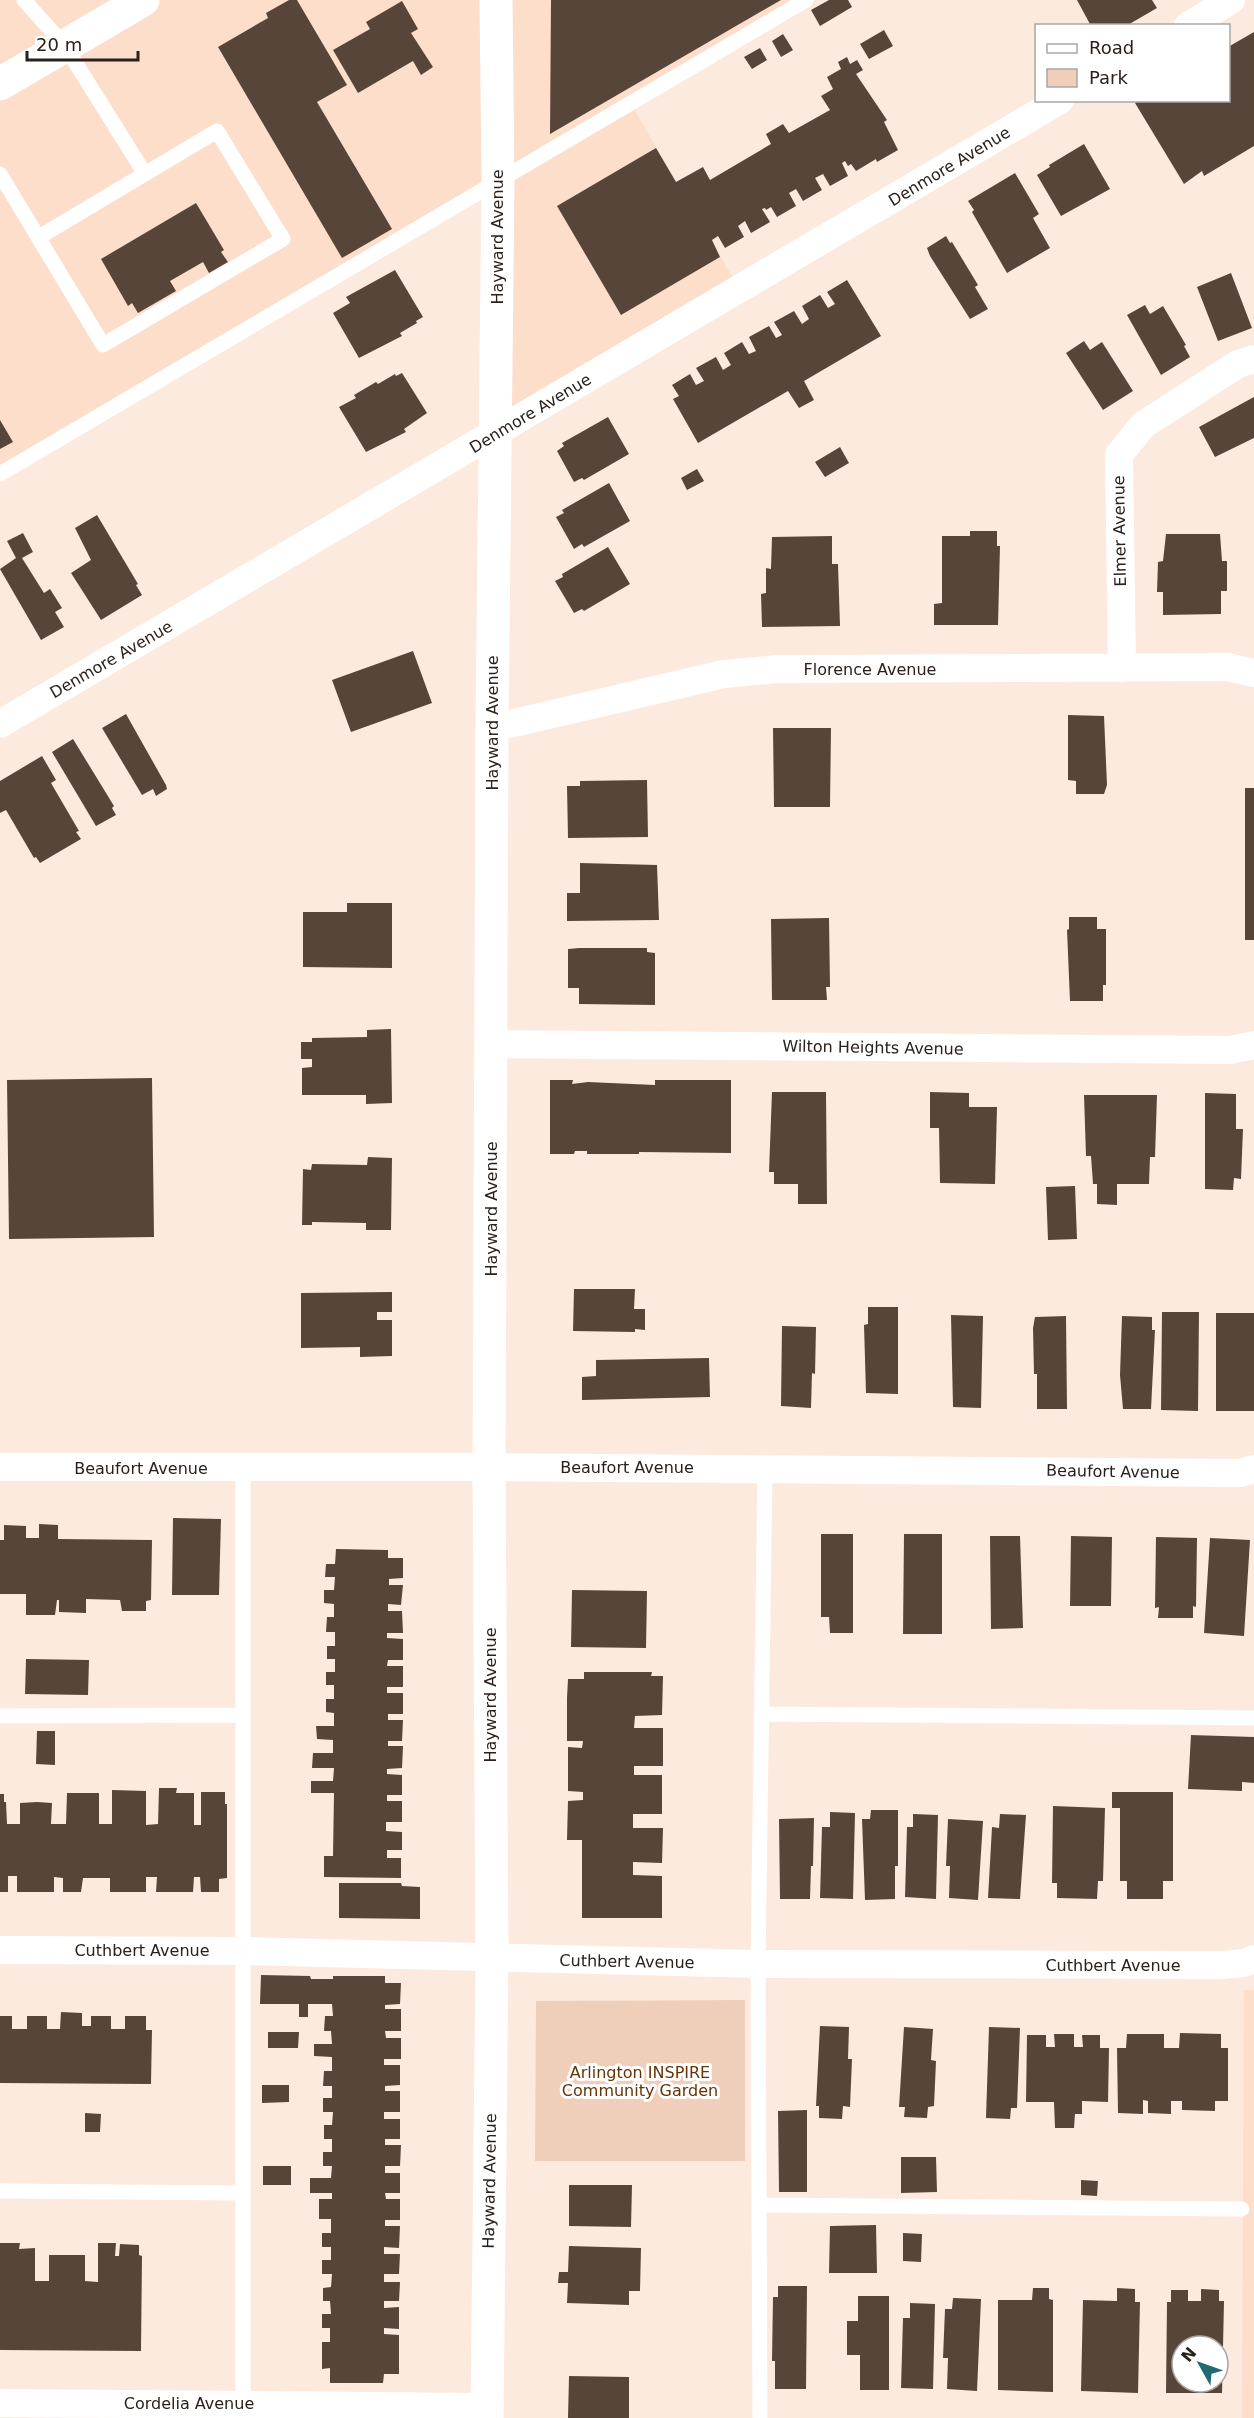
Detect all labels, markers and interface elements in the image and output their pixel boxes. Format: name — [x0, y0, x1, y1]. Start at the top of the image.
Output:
scale bar — [27, 24, 138, 62]
legend — [1035, 24, 1230, 102]
text: 20 m — [36, 34, 82, 55]
text: Road — [1089, 37, 1134, 58]
text: Park — [1089, 67, 1128, 88]
street label: Denmore Avenue — [885, 123, 1013, 210]
street label: Hayward Avenue — [488, 169, 507, 305]
street label: Denmore Avenue — [466, 370, 594, 457]
street label: Elmer Avenue — [1109, 475, 1130, 587]
street label: Denmore Avenue — [47, 617, 176, 702]
street label: Hayward Avenue — [483, 655, 502, 791]
street label: Florence Avenue — [804, 660, 936, 679]
street label: Wilton Heights Avenue — [782, 1036, 964, 1059]
street label: Hayward Avenue — [482, 1141, 501, 1277]
street label: Beaufort Avenue — [560, 1458, 694, 1477]
street label: Beaufort Avenue — [74, 1459, 208, 1478]
street label: Beaufort Avenue — [1046, 1461, 1180, 1482]
street label: Hayward Avenue — [481, 1627, 500, 1763]
street label: Cuthbert Avenue — [74, 1941, 210, 1960]
street label: Cuthbert Avenue — [559, 1951, 695, 1972]
street label: Cuthbert Avenue — [1045, 1956, 1181, 1975]
park label: Arlington INSPIRE Community Garden — [562, 2063, 718, 2100]
street label: Hayward Avenue — [479, 2113, 500, 2249]
north arrow — [1170, 2334, 1230, 2394]
text: N — [1177, 2343, 1200, 2366]
street label: Cordelia Avenue — [124, 2394, 254, 2413]

